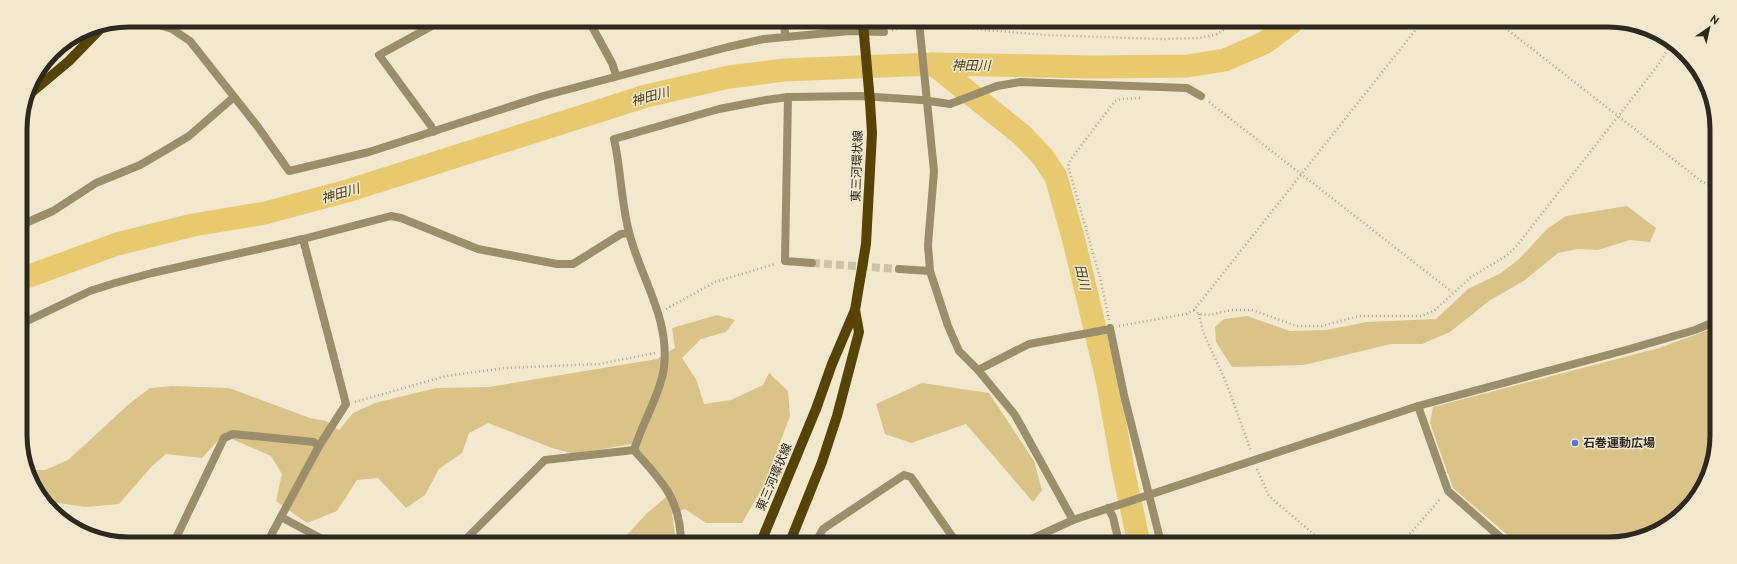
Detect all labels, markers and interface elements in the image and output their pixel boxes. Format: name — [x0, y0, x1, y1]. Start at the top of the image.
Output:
north arrow — [1689, 8, 1729, 48]
text: N — [1707, 12, 1722, 28]
water label: 神田川 — [951, 57, 992, 73]
water label: 神田川 — [629, 83, 673, 109]
street label: 東三河環状線 — [848, 130, 865, 202]
water label: 神田川 — [319, 179, 363, 206]
water label: 田川 — [1072, 263, 1094, 293]
place label: 石巻運動広場 — [1583, 435, 1655, 450]
marker: 石巻運動広場 — [1570, 438, 1580, 448]
street label: 東三河環状線 — [753, 441, 795, 513]

